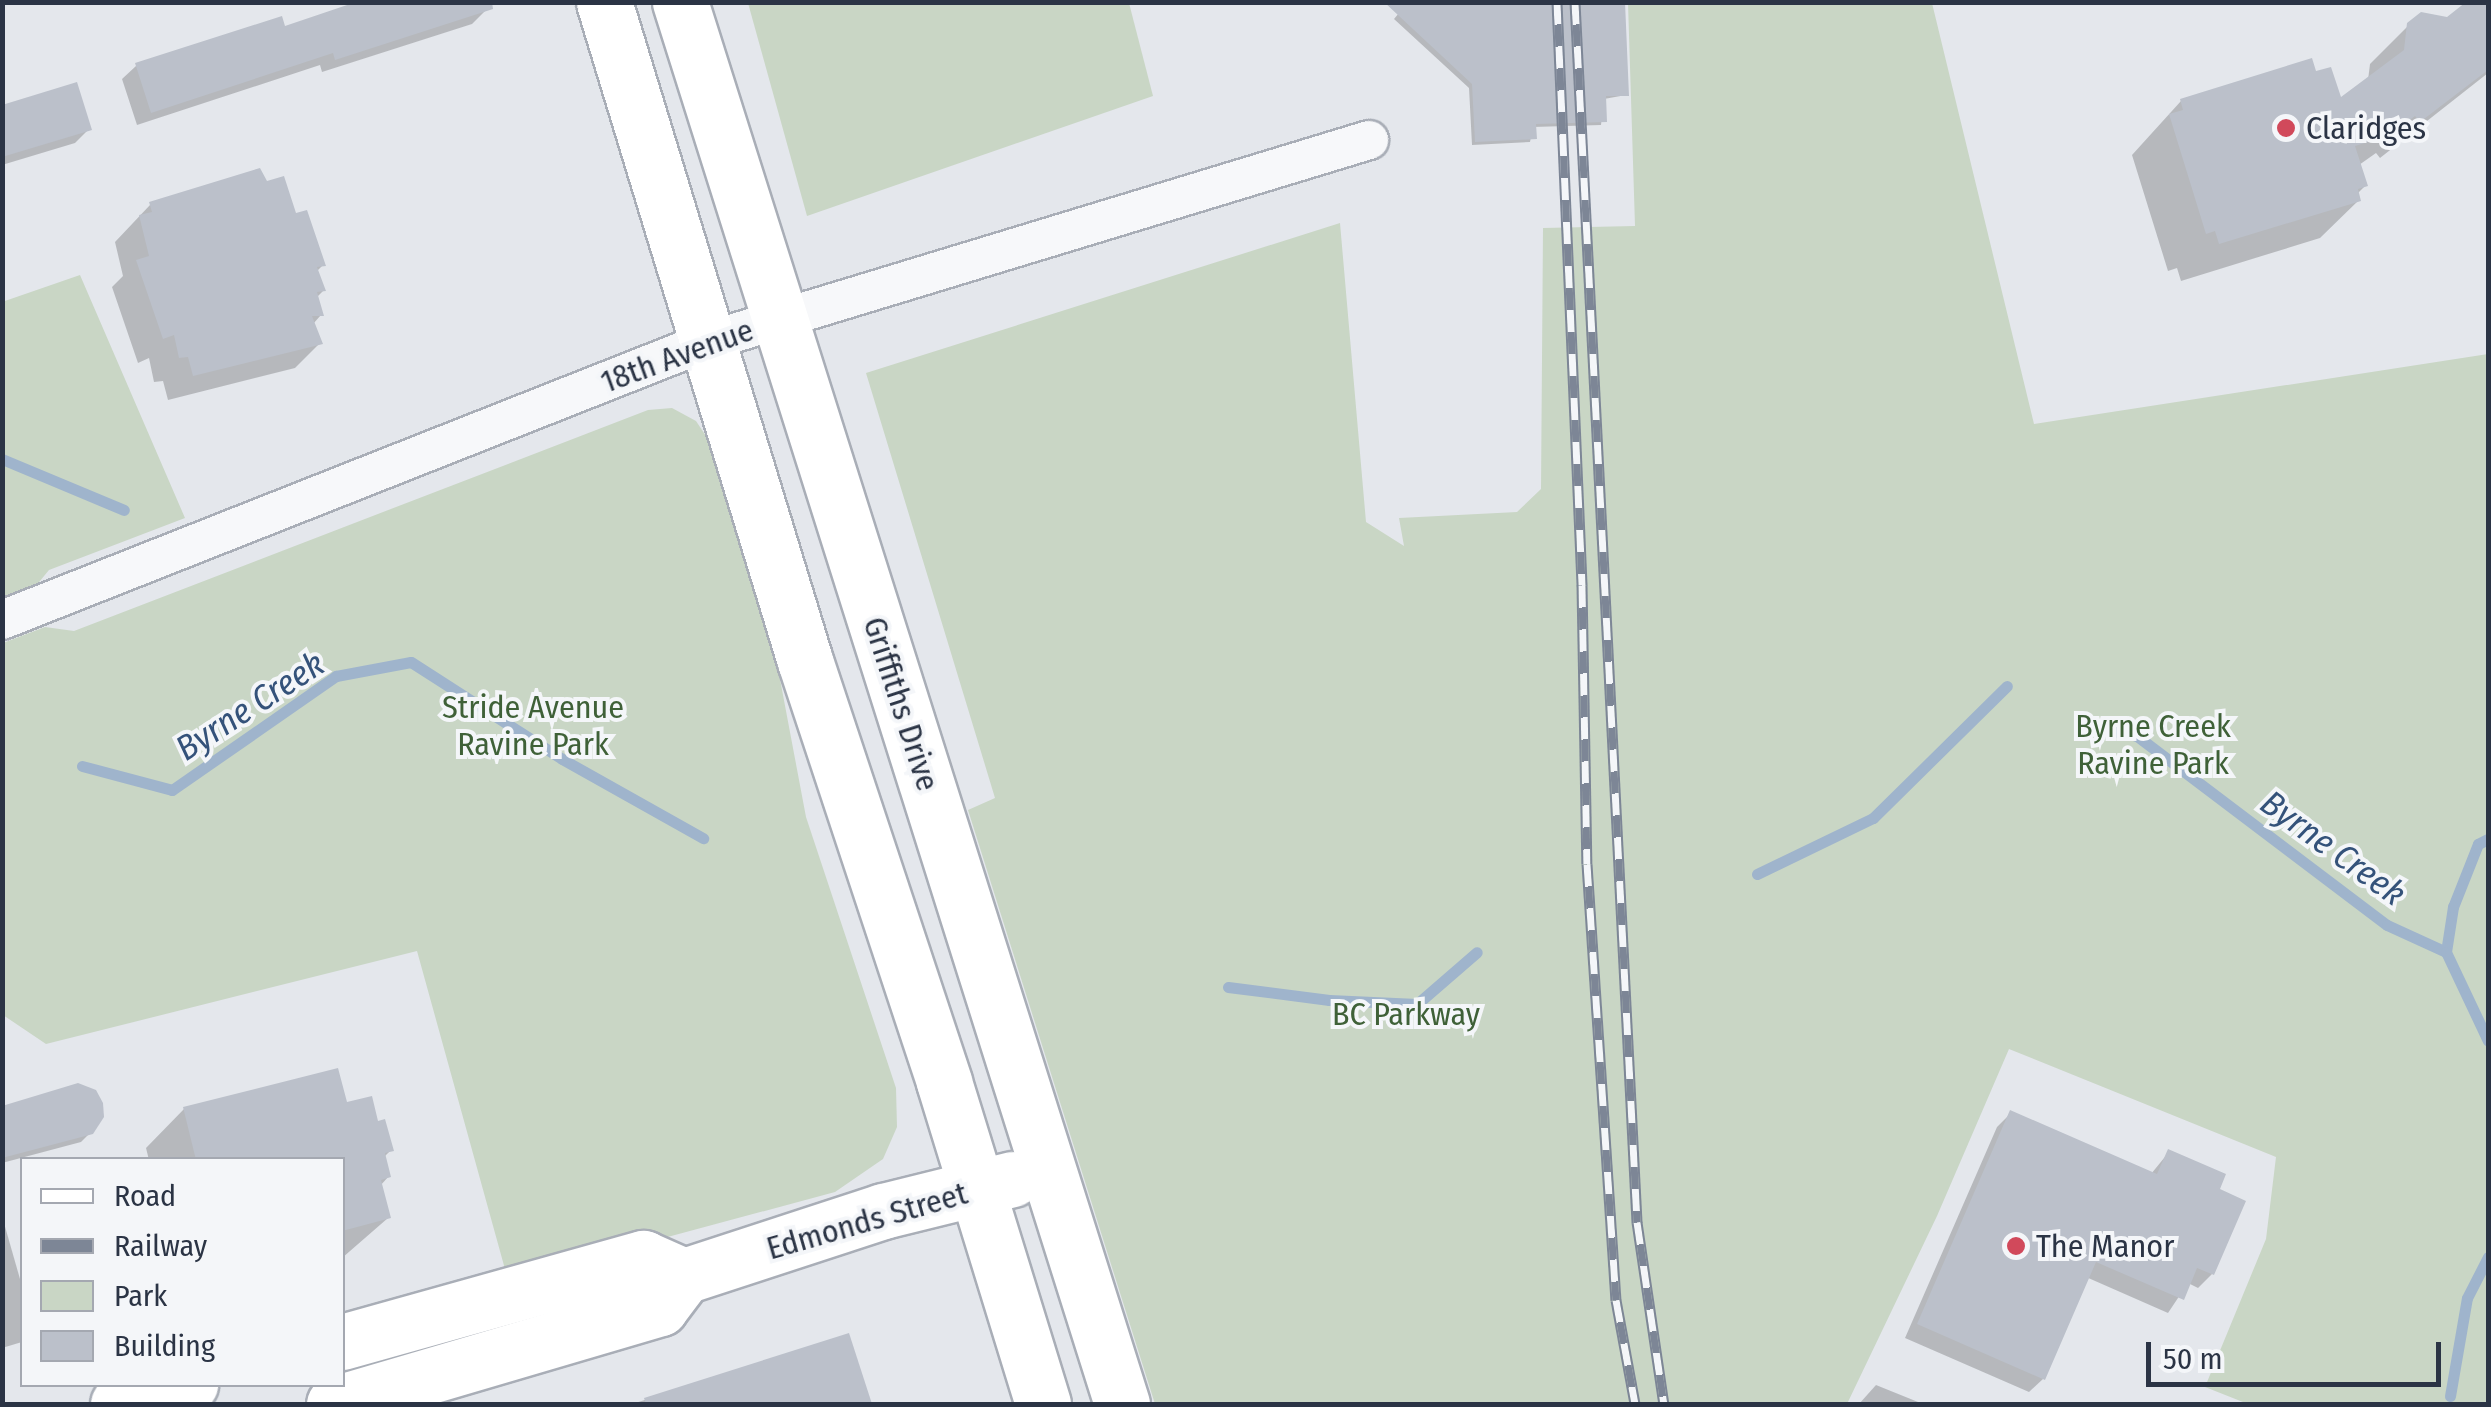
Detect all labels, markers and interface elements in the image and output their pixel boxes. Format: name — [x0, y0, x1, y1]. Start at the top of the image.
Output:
place label: Claridges — [2306, 109, 2426, 147]
marker: Claridges — [2275, 117, 2297, 139]
street label: 18th Avenue — [595, 311, 759, 401]
street label: Griffiths Drive — [855, 612, 947, 796]
water label: Byrne Creek — [168, 643, 332, 769]
park label: Stride Avenue Ravine Park — [442, 689, 624, 764]
park label: Byrne Creek Ravine Park — [2075, 708, 2231, 783]
water label: Byrne Creek — [2253, 782, 2413, 914]
park label: BC Parkway — [1332, 995, 1480, 1033]
legend — [20, 1157, 345, 1387]
street label: Edmonds Street — [762, 1174, 972, 1268]
text: Road — [114, 1178, 176, 1214]
place label: The Manor — [2036, 1227, 2174, 1265]
text: Railway — [114, 1228, 207, 1264]
marker: The Manor — [2005, 1235, 2027, 1257]
text: Park — [114, 1278, 167, 1314]
scale bar — [2151, 1322, 2446, 1384]
text: Building — [114, 1328, 215, 1364]
text: 50 m — [2163, 1341, 2223, 1377]

